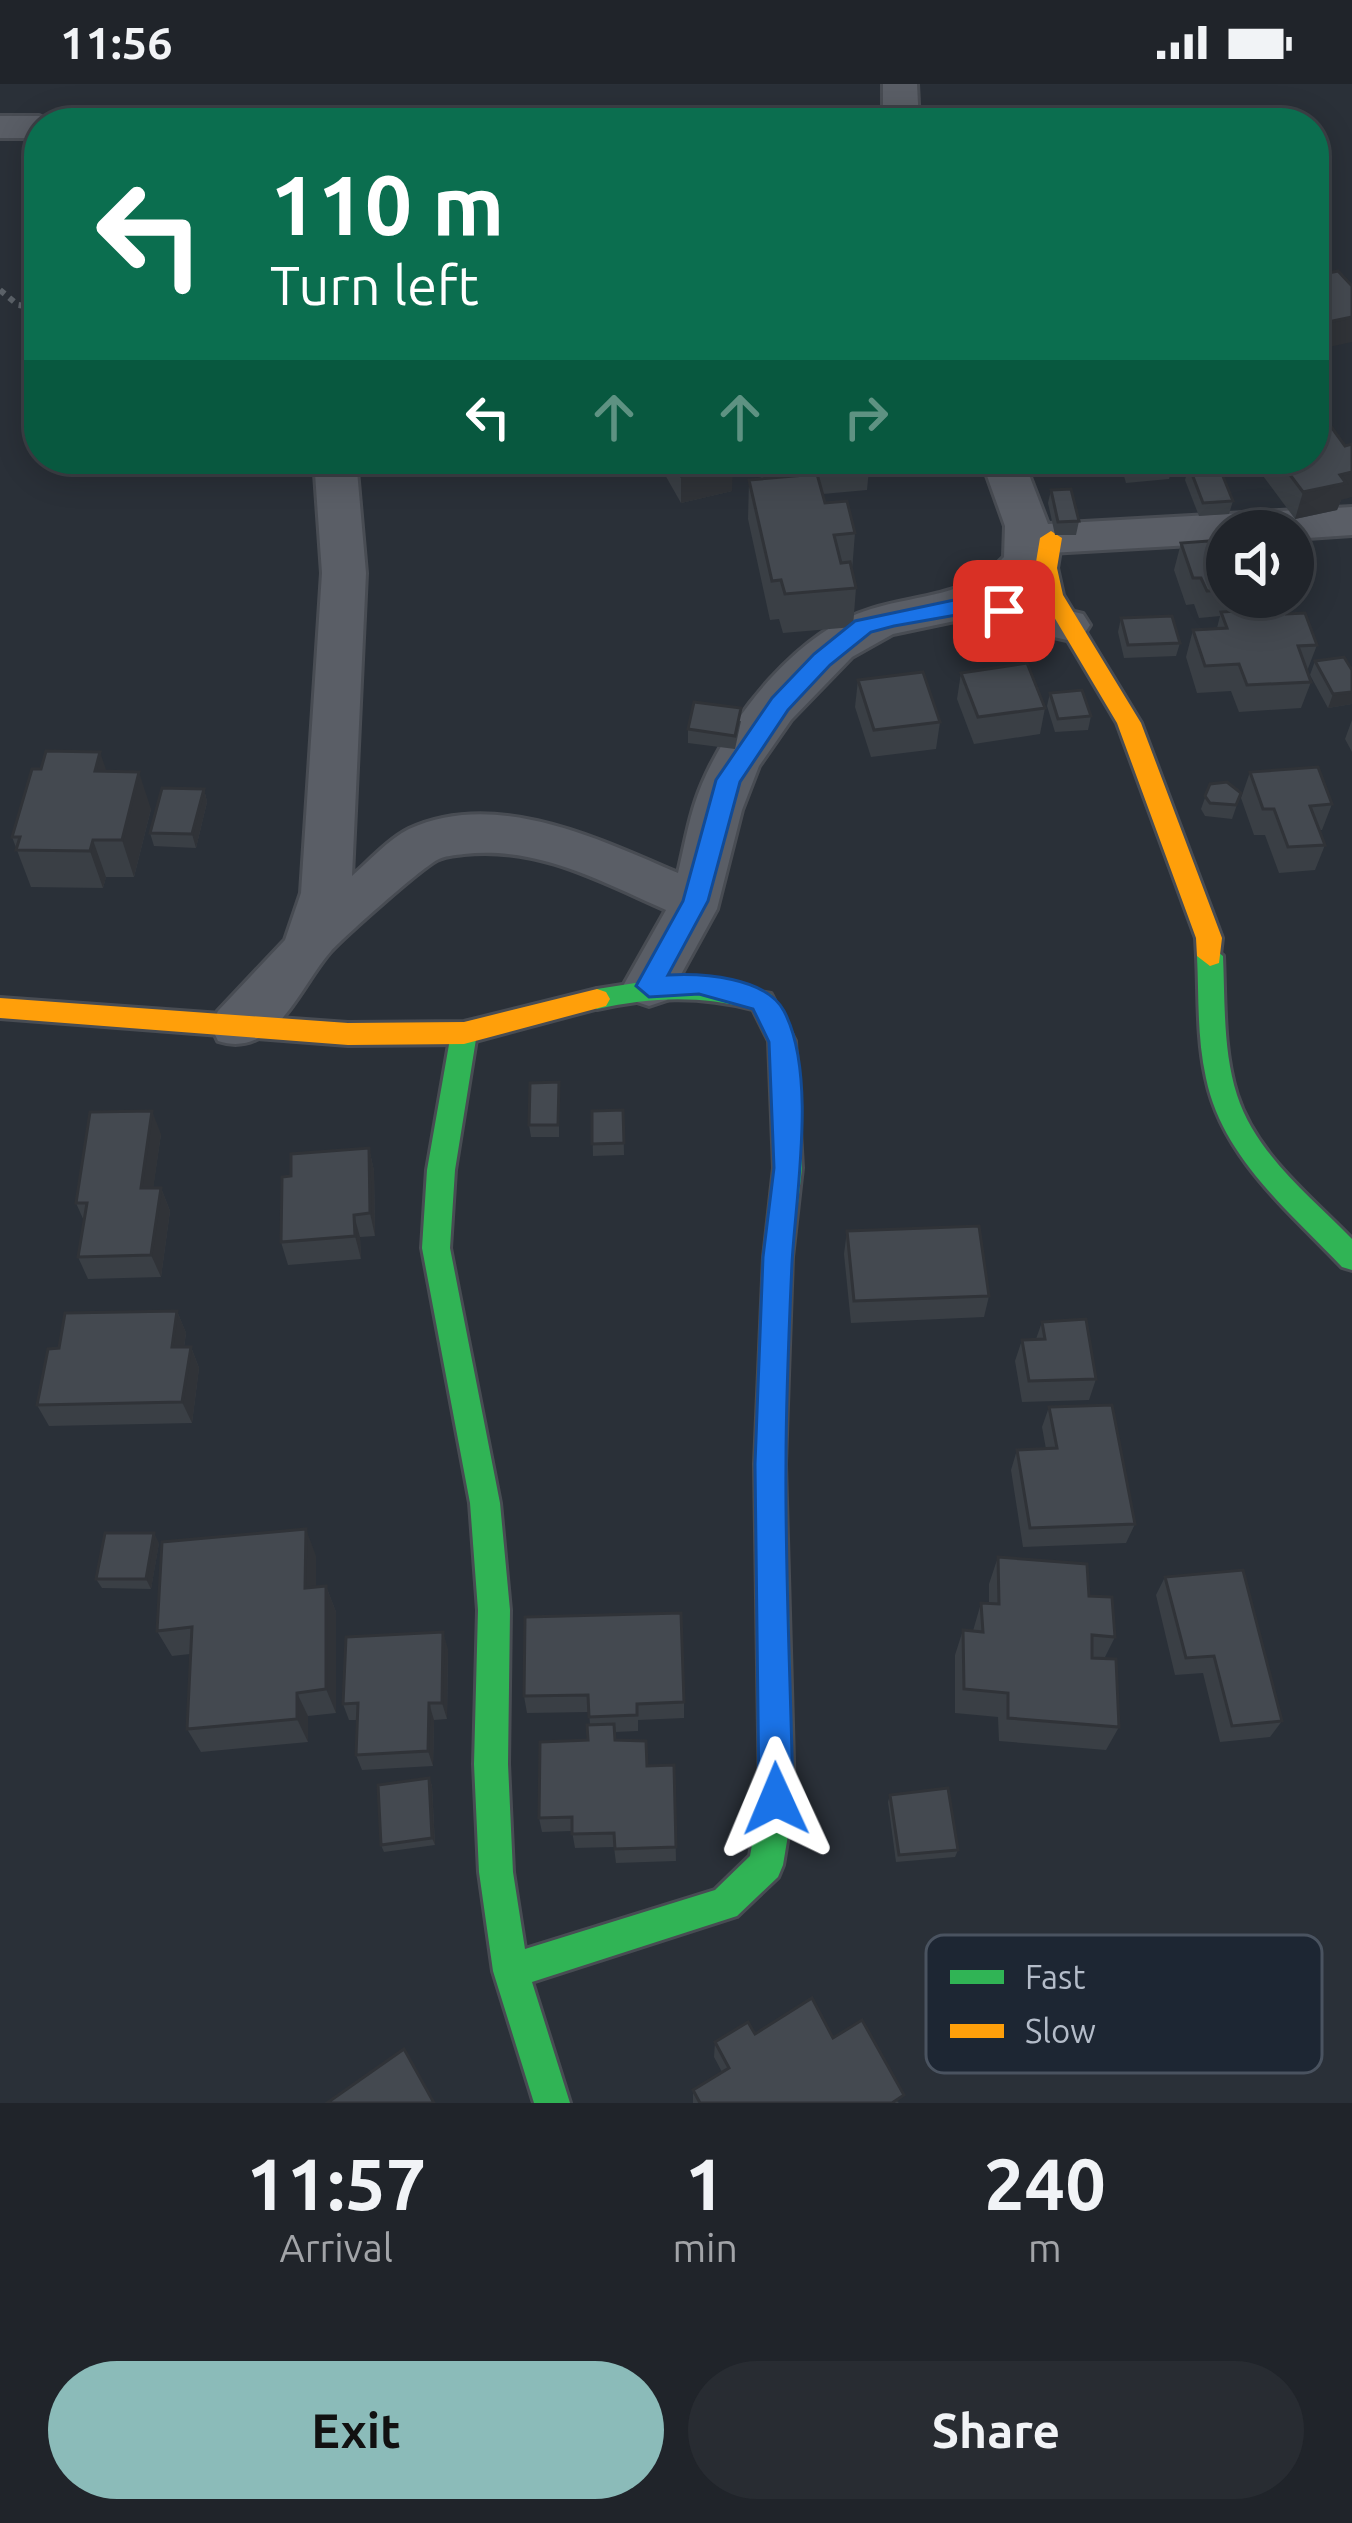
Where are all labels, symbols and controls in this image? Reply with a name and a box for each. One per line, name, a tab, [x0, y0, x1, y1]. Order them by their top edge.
text: 11:56	[60, 17, 173, 68]
icon: left	[72, 156, 228, 312]
text: 110 m	[270, 157, 504, 251]
text: Turn left	[270, 255, 479, 315]
icon: left	[455, 384, 521, 450]
icon: ahead	[581, 384, 647, 450]
icon: ahead	[707, 384, 773, 450]
icon: right	[833, 384, 899, 450]
map controls	[1206, 510, 1314, 618]
button: sound	[1206, 510, 1314, 618]
pin	[953, 560, 1055, 662]
icon: arrive	[971, 578, 1037, 644]
position arrow	[713, 1736, 839, 1862]
legend	[926, 1935, 1322, 2073]
text: Fast	[1025, 1958, 1085, 1995]
text: Slow	[1025, 2012, 1096, 2049]
text: 11:57	[246, 2143, 426, 2224]
text: 1	[685, 2143, 725, 2224]
text: 240	[984, 2143, 1106, 2224]
text: Arrival	[279, 2226, 393, 2269]
text: min	[672, 2226, 738, 2269]
text: m	[1028, 2226, 1062, 2269]
button: Exit	[48, 2361, 664, 2499]
button: Share	[688, 2361, 1304, 2499]

